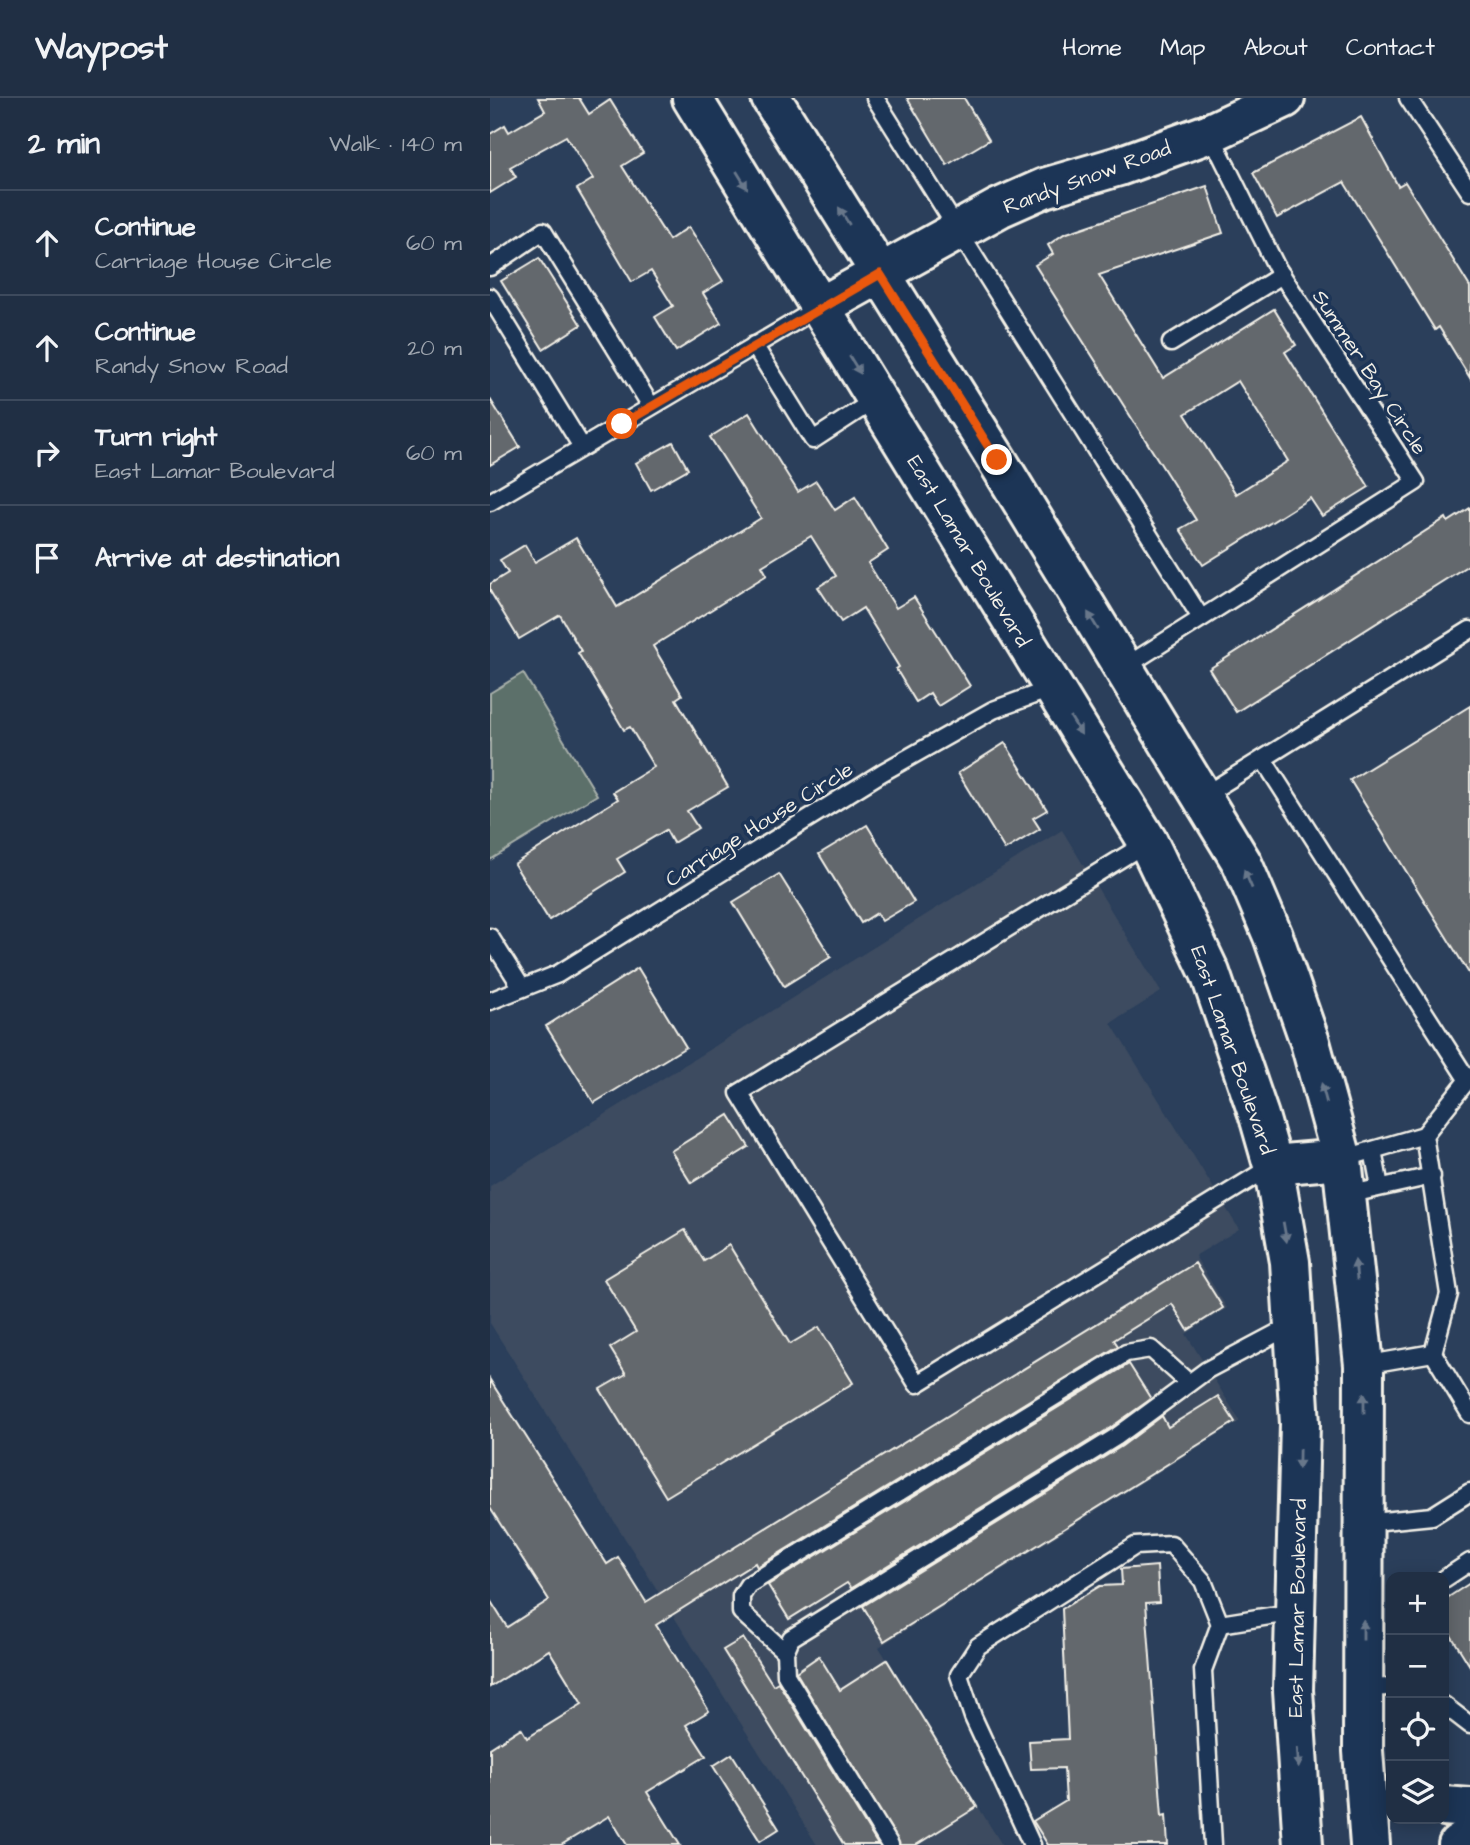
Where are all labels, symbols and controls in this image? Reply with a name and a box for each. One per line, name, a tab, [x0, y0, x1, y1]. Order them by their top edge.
text: Waypost	[35, 25, 168, 71]
text: Home	[1062, 31, 1122, 65]
text: Map	[1160, 31, 1205, 65]
text: About	[1243, 31, 1308, 65]
text: Contact	[1346, 31, 1435, 65]
text: 2 min	[28, 123, 100, 165]
text: Walk · 140 m	[329, 128, 462, 160]
street label: Randy Snow Road	[999, 134, 1176, 223]
one-way arrow	[736, 171, 748, 190]
one-way arrow	[837, 206, 850, 225]
text: Continue	[95, 209, 196, 245]
icon: ahead	[28, 224, 66, 262]
text: 60 m	[406, 227, 462, 259]
text: Carriage House Circle	[95, 245, 332, 277]
street label: Summer Bay Circle	[1304, 284, 1434, 461]
text: Continue	[95, 314, 196, 350]
icon: ahead	[28, 329, 66, 367]
text: 20 m	[407, 332, 462, 364]
text: Randy Snow Road	[95, 350, 288, 382]
one-way arrow	[849, 355, 862, 374]
route start	[606, 408, 637, 439]
text: Turn right	[95, 419, 217, 455]
icon: right	[28, 434, 66, 472]
text: 60 m	[406, 437, 462, 469]
route end	[981, 444, 1012, 475]
street label: East Lamar Boulevard	[900, 450, 1037, 653]
text: East Lamar Boulevard	[95, 455, 335, 487]
icon: arrive	[28, 539, 66, 577]
text: Arrive at destination	[95, 540, 340, 576]
one-way arrow	[1087, 611, 1100, 630]
one-way arrow	[1070, 716, 1083, 735]
street label: Carriage House Circle	[660, 755, 860, 896]
one-way arrow	[1242, 868, 1253, 889]
street label: East Lamar Boulevard	[1183, 942, 1282, 1159]
one-way arrow	[1318, 1082, 1329, 1104]
one-way arrow	[1280, 1222, 1291, 1244]
one-way arrow	[1350, 1258, 1361, 1280]
one-way arrow	[1358, 1391, 1370, 1413]
one-way arrow	[1293, 1448, 1304, 1470]
street label: East Lamar Boulevard	[1281, 1498, 1314, 1718]
map controls	[1386, 1572, 1449, 1824]
button: +	[1386, 1572, 1449, 1635]
one-way arrow	[1357, 1619, 1369, 1641]
button: −	[1386, 1635, 1449, 1698]
button: locate	[1386, 1698, 1449, 1761]
one-way arrow	[1292, 1747, 1303, 1769]
button: layers	[1386, 1761, 1449, 1824]

